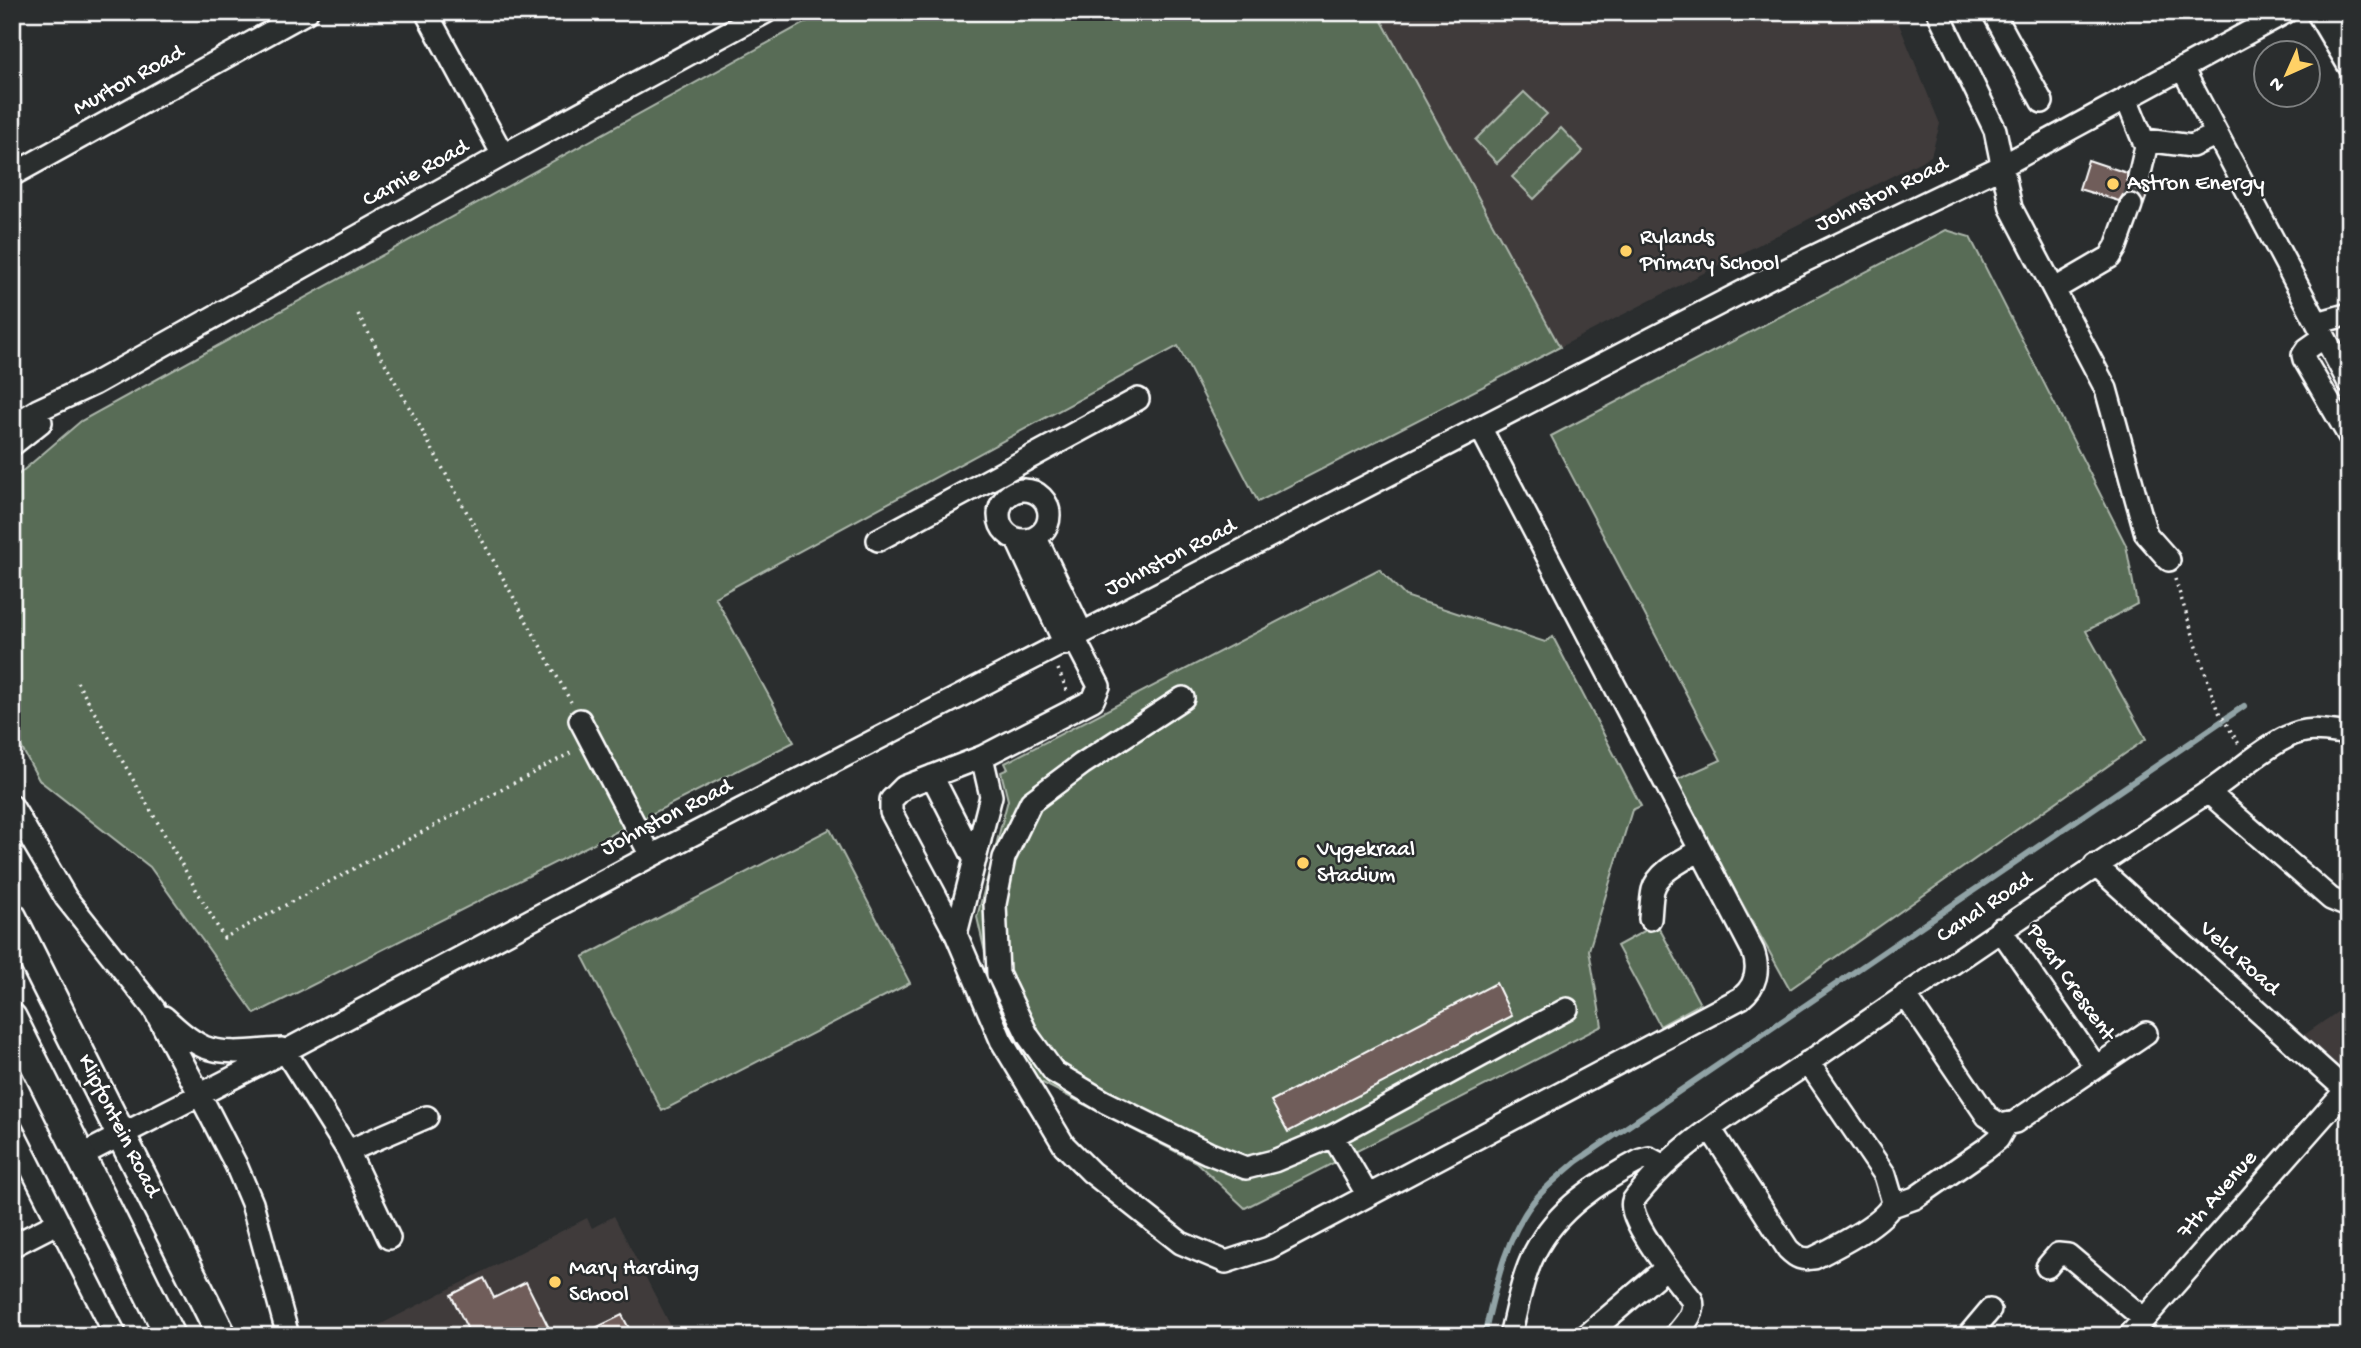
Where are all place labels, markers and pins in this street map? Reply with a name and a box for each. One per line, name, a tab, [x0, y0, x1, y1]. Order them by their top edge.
place label: Astron Energy	[2127, 171, 2265, 198]
marker: Astron Energy	[2105, 176, 2121, 192]
place label: Rylands Primary School	[1639, 225, 1780, 278]
marker: Rylands Primary School	[1618, 243, 1634, 259]
place label: Vygekraal Stadium	[1316, 837, 1415, 890]
marker: Vygekraal Stadium	[1295, 855, 1311, 871]
place label: Mary Harding School	[569, 1256, 699, 1309]
marker: Mary Harding School	[547, 1274, 563, 1290]

